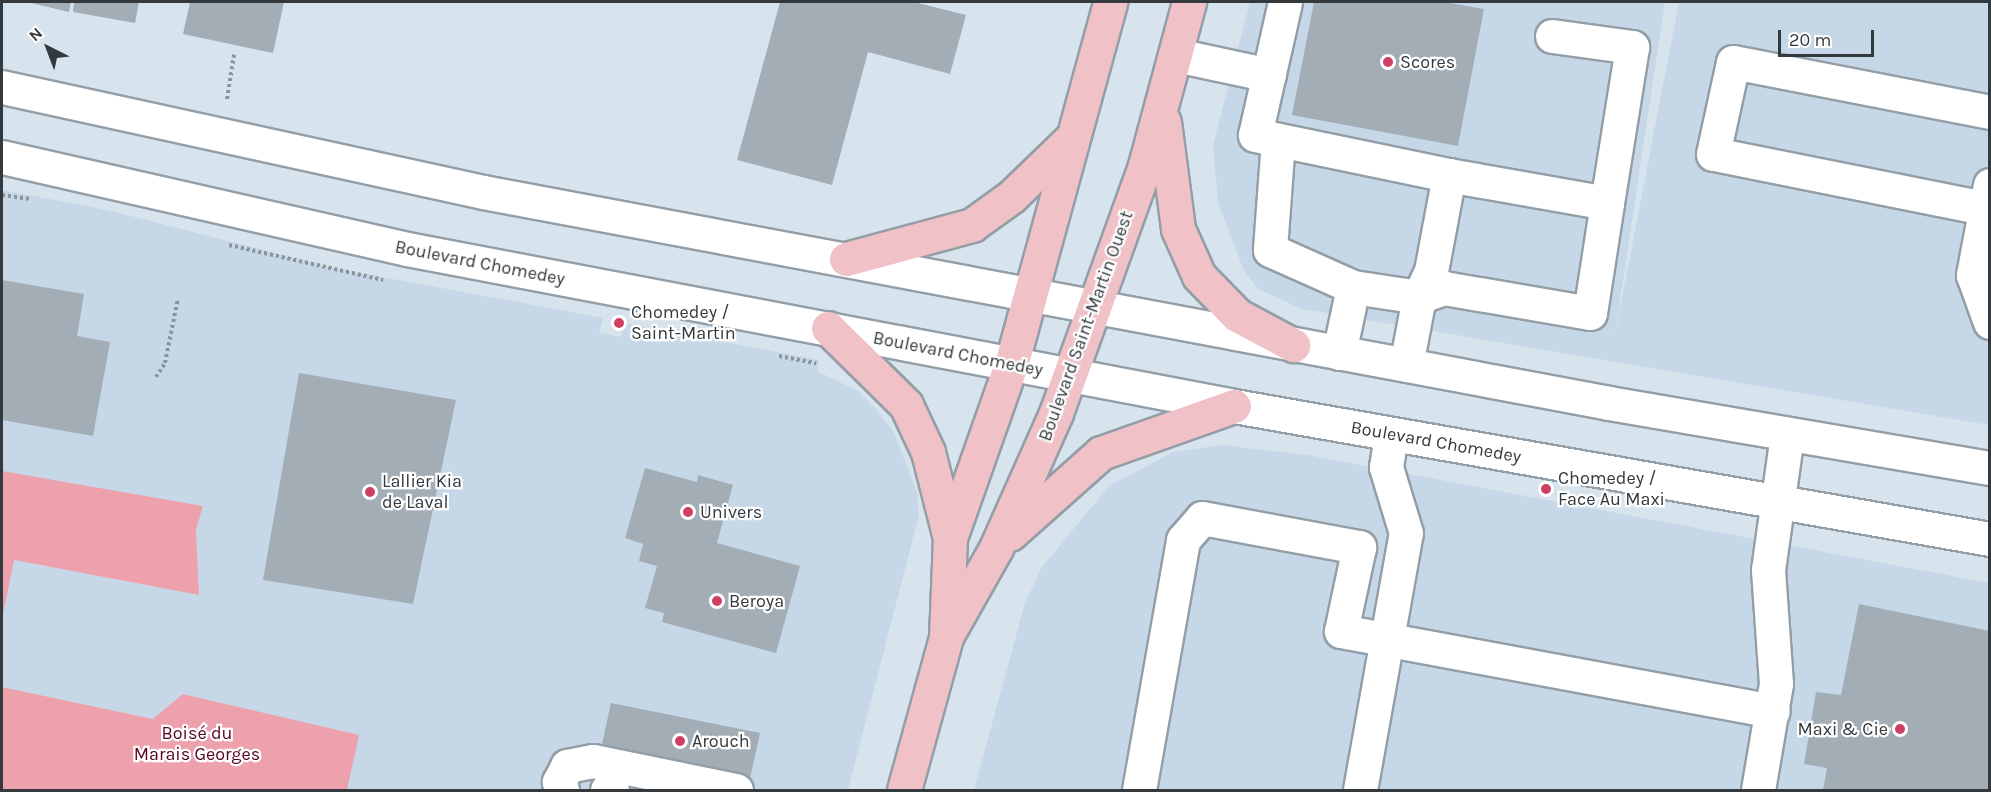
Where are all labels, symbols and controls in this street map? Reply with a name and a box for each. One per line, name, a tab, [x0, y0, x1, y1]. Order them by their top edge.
north arrow	[18, 18, 78, 78]
scale bar	[1781, 18, 1877, 56]
text: N	[25, 23, 46, 45]
text: 20 m	[1789, 29, 1831, 51]
place label: Scores	[1400, 51, 1455, 73]
marker: Scores	[1381, 55, 1395, 69]
street label: Boulevard Saint-Martin Ouest	[1034, 208, 1138, 444]
street label: Boulevard Chomedey	[393, 236, 567, 290]
place label: Chomedey / Saint-Martin	[631, 302, 736, 344]
marker: Chomedey / Saint-Martin	[612, 316, 626, 330]
street label: Boulevard Chomedey	[871, 327, 1045, 381]
street label: Boulevard Chomedey	[1349, 416, 1523, 468]
place label: Chomedey / Face Au Maxi	[1558, 468, 1665, 510]
place label: Lallier Kia de Laval	[382, 471, 462, 514]
marker: Chomedey / Face Au Maxi	[1539, 482, 1553, 496]
marker: Lallier Kia de Laval	[363, 485, 377, 499]
place label: Univers	[700, 501, 762, 523]
marker: Univers	[681, 505, 695, 519]
place label: Beroya	[729, 590, 784, 612]
marker: Beroya	[710, 594, 724, 608]
place label: Maxi & Cie	[1798, 718, 1888, 740]
marker: Maxi & Cie	[1893, 722, 1907, 736]
park label: Boisé du Marais Georges	[134, 723, 260, 766]
place label: Arouch	[692, 730, 750, 752]
marker: Arouch	[673, 734, 687, 748]

